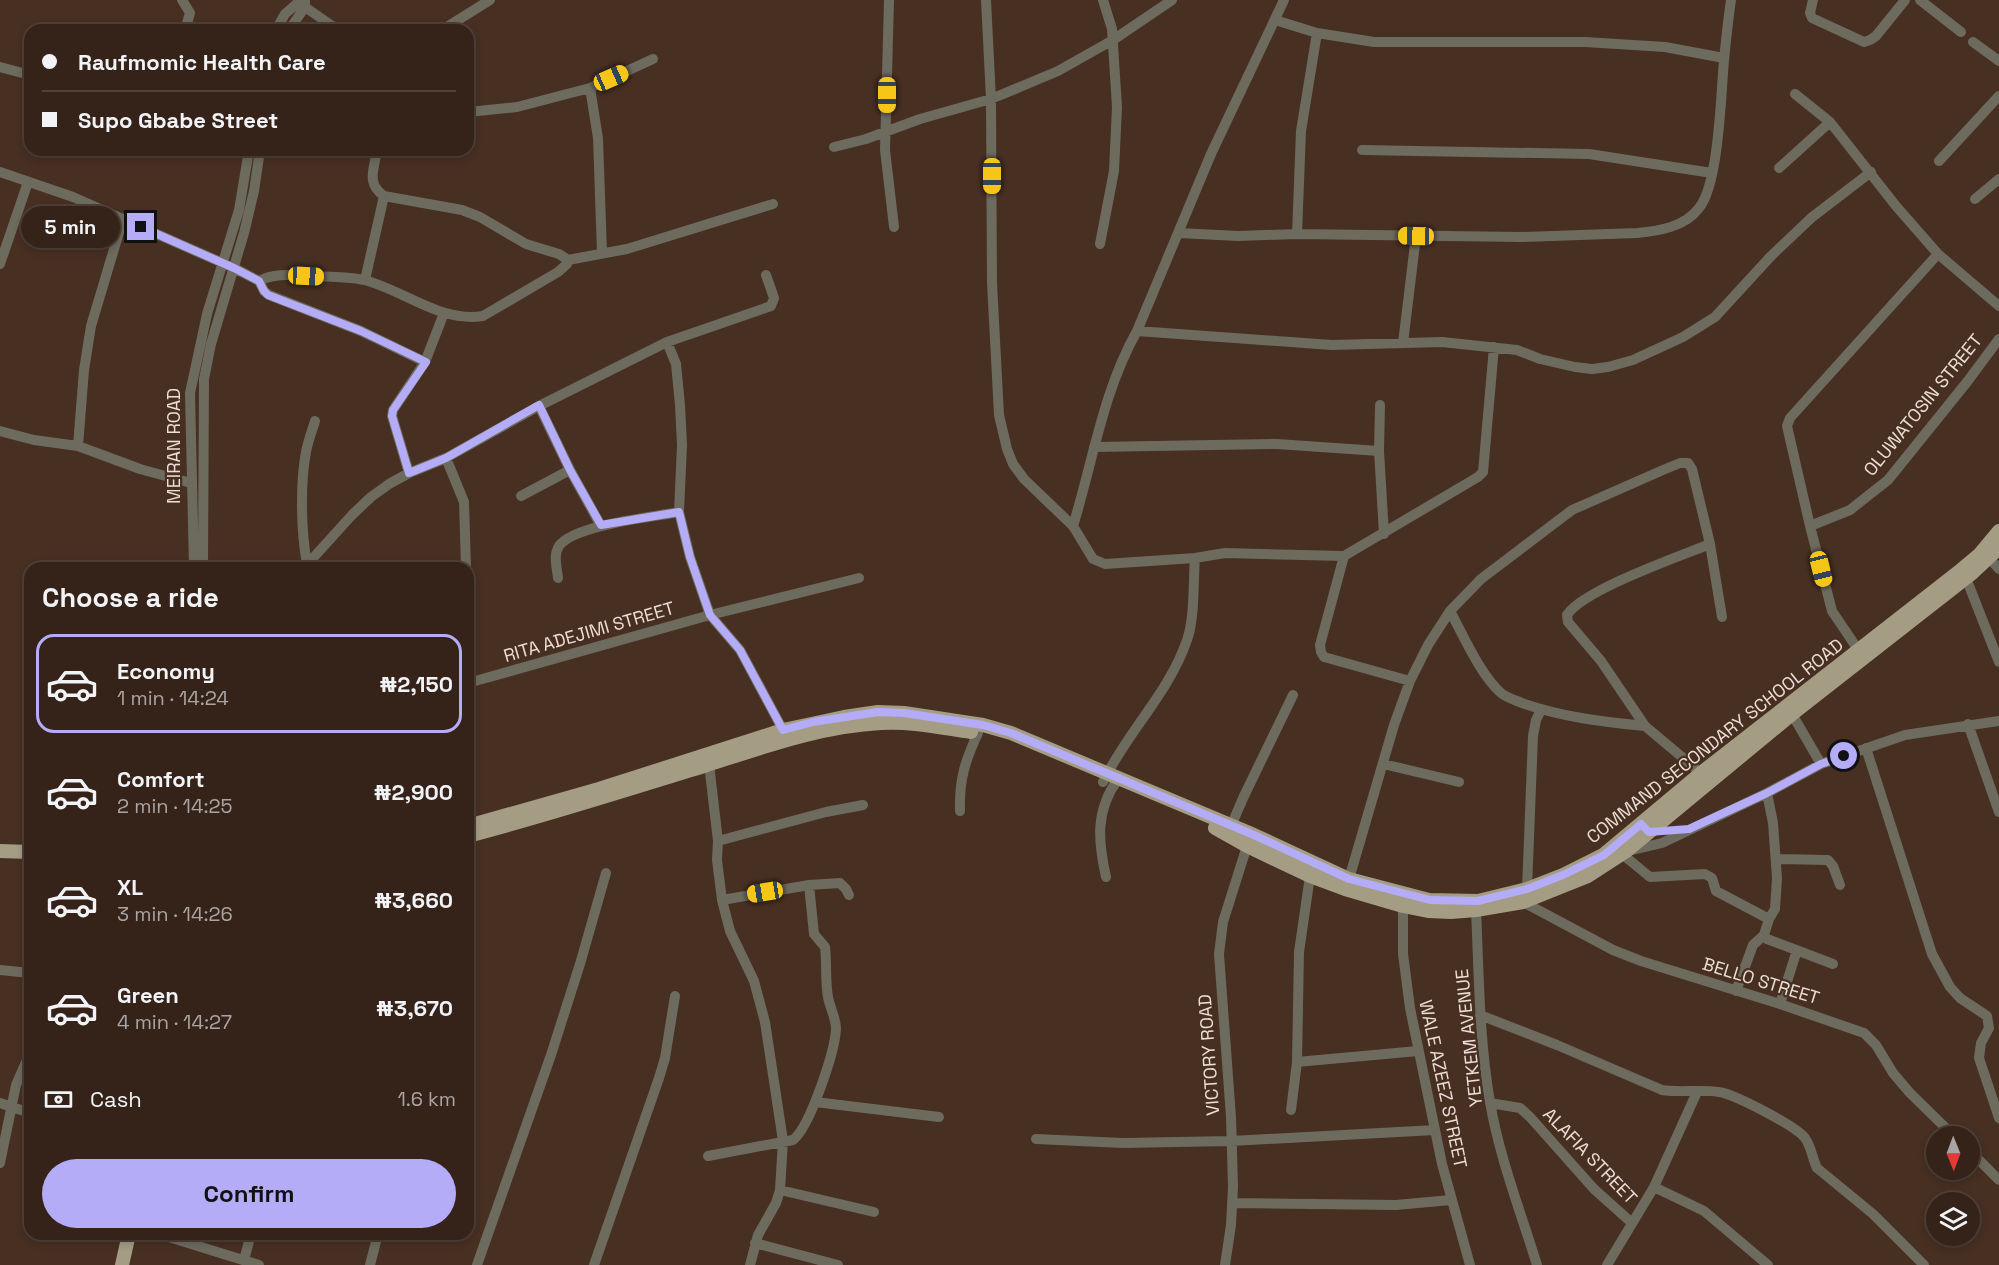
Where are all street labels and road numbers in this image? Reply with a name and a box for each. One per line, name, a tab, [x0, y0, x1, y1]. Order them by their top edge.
street label: OLUWATOSIN STREET	[1858, 329, 1987, 480]
street label: MEIRAN ROAD	[162, 388, 185, 504]
street label: RITA ADEJIMI STREET	[501, 596, 677, 667]
street label: COMMAND SECONDARY SCHOOL ROAD	[1582, 633, 1848, 848]
street label: BELLO STREET	[1700, 952, 1823, 1009]
street label: YETKEM AVENUE	[1450, 968, 1487, 1108]
street label: VICTORY ROAD	[1193, 993, 1224, 1117]
street label: WALE AZEEZ STREET	[1414, 998, 1473, 1170]
street label: ALAFIA STREET	[1538, 1102, 1643, 1209]

